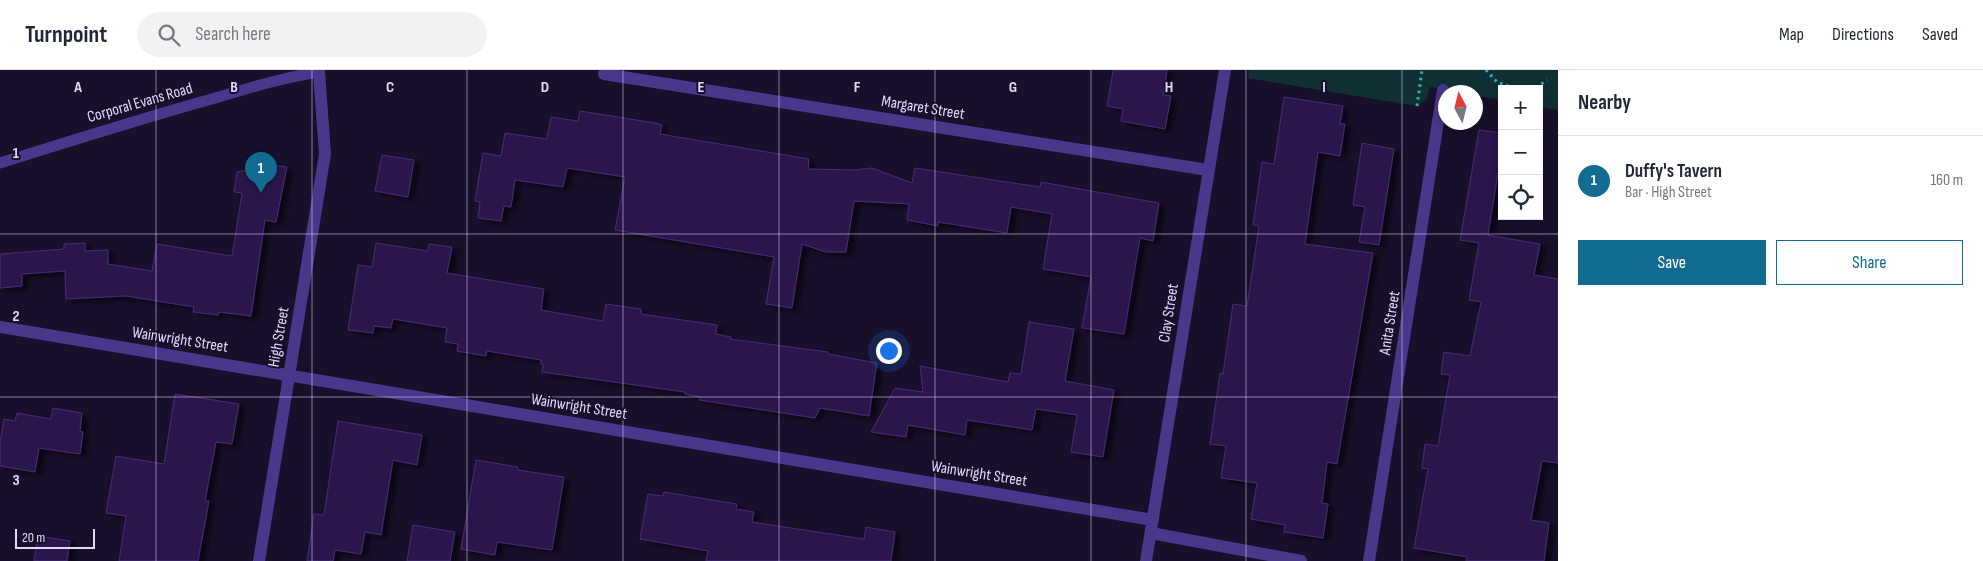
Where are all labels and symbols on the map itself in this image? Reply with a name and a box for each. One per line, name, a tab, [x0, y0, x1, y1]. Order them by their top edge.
text: A	[73, 78, 82, 97]
text: B	[230, 78, 238, 97]
text: C	[386, 78, 394, 97]
text: D	[541, 78, 549, 97]
text: E	[698, 78, 705, 97]
text: F	[854, 78, 861, 97]
text: G	[1009, 78, 1017, 97]
text: H	[1165, 78, 1173, 97]
text: I	[1322, 78, 1326, 97]
street label: Corporal Evans Road	[85, 79, 195, 127]
north arrow	[1438, 85, 1483, 130]
street label: Margaret Street	[880, 92, 966, 124]
text: 1	[13, 144, 20, 163]
pin: 1	[245, 152, 277, 193]
street label: Clay Street	[1155, 282, 1183, 344]
street label: Anita Street	[1375, 290, 1404, 357]
street label: High Street	[264, 305, 294, 369]
text: 2	[12, 307, 20, 326]
street label: Wainwright Street	[131, 323, 230, 357]
your location	[876, 338, 902, 364]
street label: Wainwright Street	[530, 390, 629, 424]
street label: Wainwright Street	[930, 457, 1029, 491]
text: 3	[12, 471, 20, 490]
scale bar	[15, 526, 95, 549]

